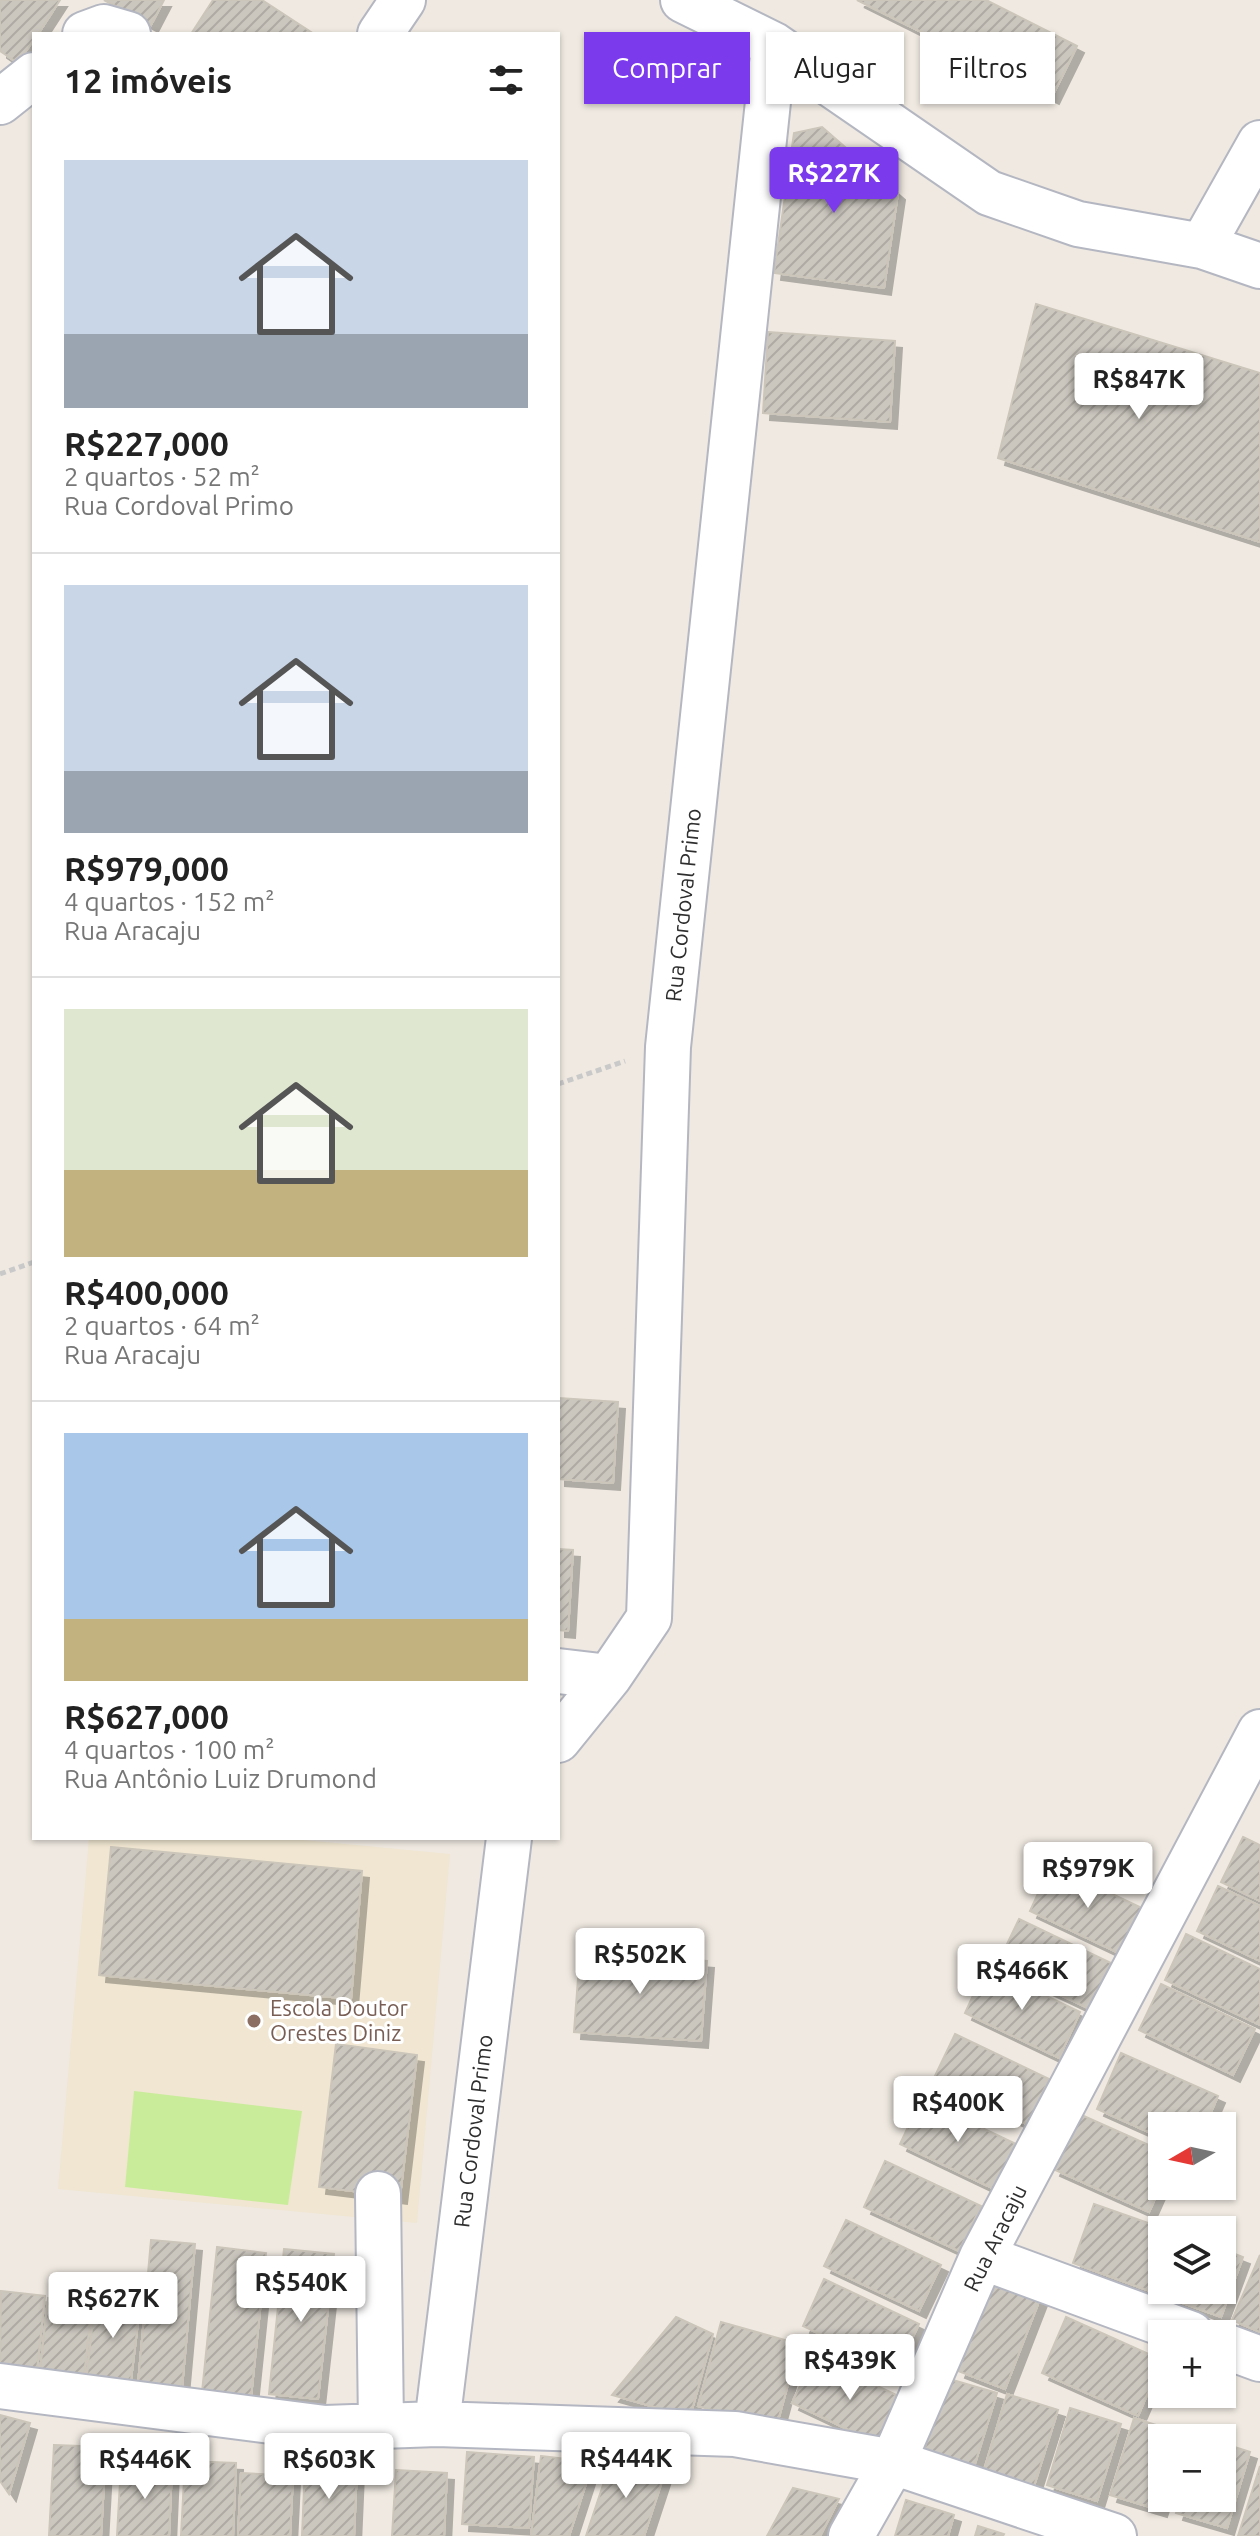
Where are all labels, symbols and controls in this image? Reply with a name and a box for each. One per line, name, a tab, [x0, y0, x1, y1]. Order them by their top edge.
chip: Comprar	[584, 32, 750, 104]
chip: Alugar	[766, 32, 904, 104]
chip: Filtros	[920, 32, 1055, 104]
icon: filters	[484, 58, 528, 102]
text: 12 imóveis	[64, 61, 232, 99]
pin: R$227K	[769, 147, 899, 215]
text: R$227K	[787, 158, 881, 187]
icon: home	[224, 212, 368, 356]
pin: R$847K	[1074, 353, 1204, 421]
text: R$847K	[1092, 364, 1186, 393]
text: R$227,000	[64, 424, 229, 462]
text: 2 quartos · 52 m²	[64, 462, 260, 491]
text: Rua Cordoval Primo	[64, 491, 294, 520]
icon: home	[224, 637, 368, 781]
street label: Rua Cordoval Primo	[660, 807, 705, 1003]
text: R$979,000	[64, 849, 229, 887]
text: 4 quartos · 152 m²	[64, 887, 275, 916]
text: Rua Aracaju	[64, 916, 201, 945]
icon: home	[224, 1061, 368, 1205]
text: R$400,000	[64, 1273, 229, 1311]
text: 2 quartos · 64 m²	[64, 1311, 260, 1340]
text: Rua Aracaju	[64, 1340, 201, 1369]
icon: home	[224, 1485, 368, 1629]
text: R$627,000	[64, 1697, 229, 1735]
text: 4 quartos · 100 m²	[64, 1735, 275, 1764]
text: Rua Antônio Luiz Drumond	[64, 1764, 377, 1793]
pin: R$979K	[1023, 1842, 1153, 1910]
text: R$979K	[1041, 1853, 1135, 1882]
pin: R$502K	[575, 1928, 705, 1996]
text: R$502K	[593, 1939, 687, 1968]
pin: R$466K	[957, 1944, 1087, 2012]
text: R$466K	[975, 1955, 1069, 1984]
place label: Escola Doutor Orestes Diniz	[270, 1995, 409, 2045]
marker: Escola Doutor Orestes Diniz	[245, 2012, 263, 2030]
street label: Rua Cordoval Primo	[448, 2033, 497, 2229]
pin: R$400K	[893, 2076, 1023, 2144]
text: R$400K	[911, 2087, 1005, 2116]
north arrow	[1148, 2112, 1236, 2200]
map controls	[1148, 2112, 1236, 2512]
street label: Rua Aracaju	[958, 2180, 1031, 2295]
button: layers	[1148, 2216, 1236, 2304]
pin: R$540K	[236, 2256, 366, 2324]
text: R$540K	[254, 2267, 348, 2296]
pin: R$627K	[48, 2272, 178, 2340]
text: R$627K	[66, 2283, 160, 2312]
button: +	[1148, 2320, 1236, 2408]
pin: R$439K	[785, 2334, 915, 2402]
text: R$439K	[803, 2345, 897, 2374]
button: −	[1148, 2424, 1236, 2512]
pin: R$444K	[561, 2432, 691, 2500]
pin: R$446K	[80, 2433, 210, 2501]
pin: R$603K	[264, 2433, 394, 2501]
text: R$444K	[579, 2443, 673, 2472]
text: R$446K	[98, 2444, 192, 2473]
text: R$603K	[282, 2444, 376, 2473]

